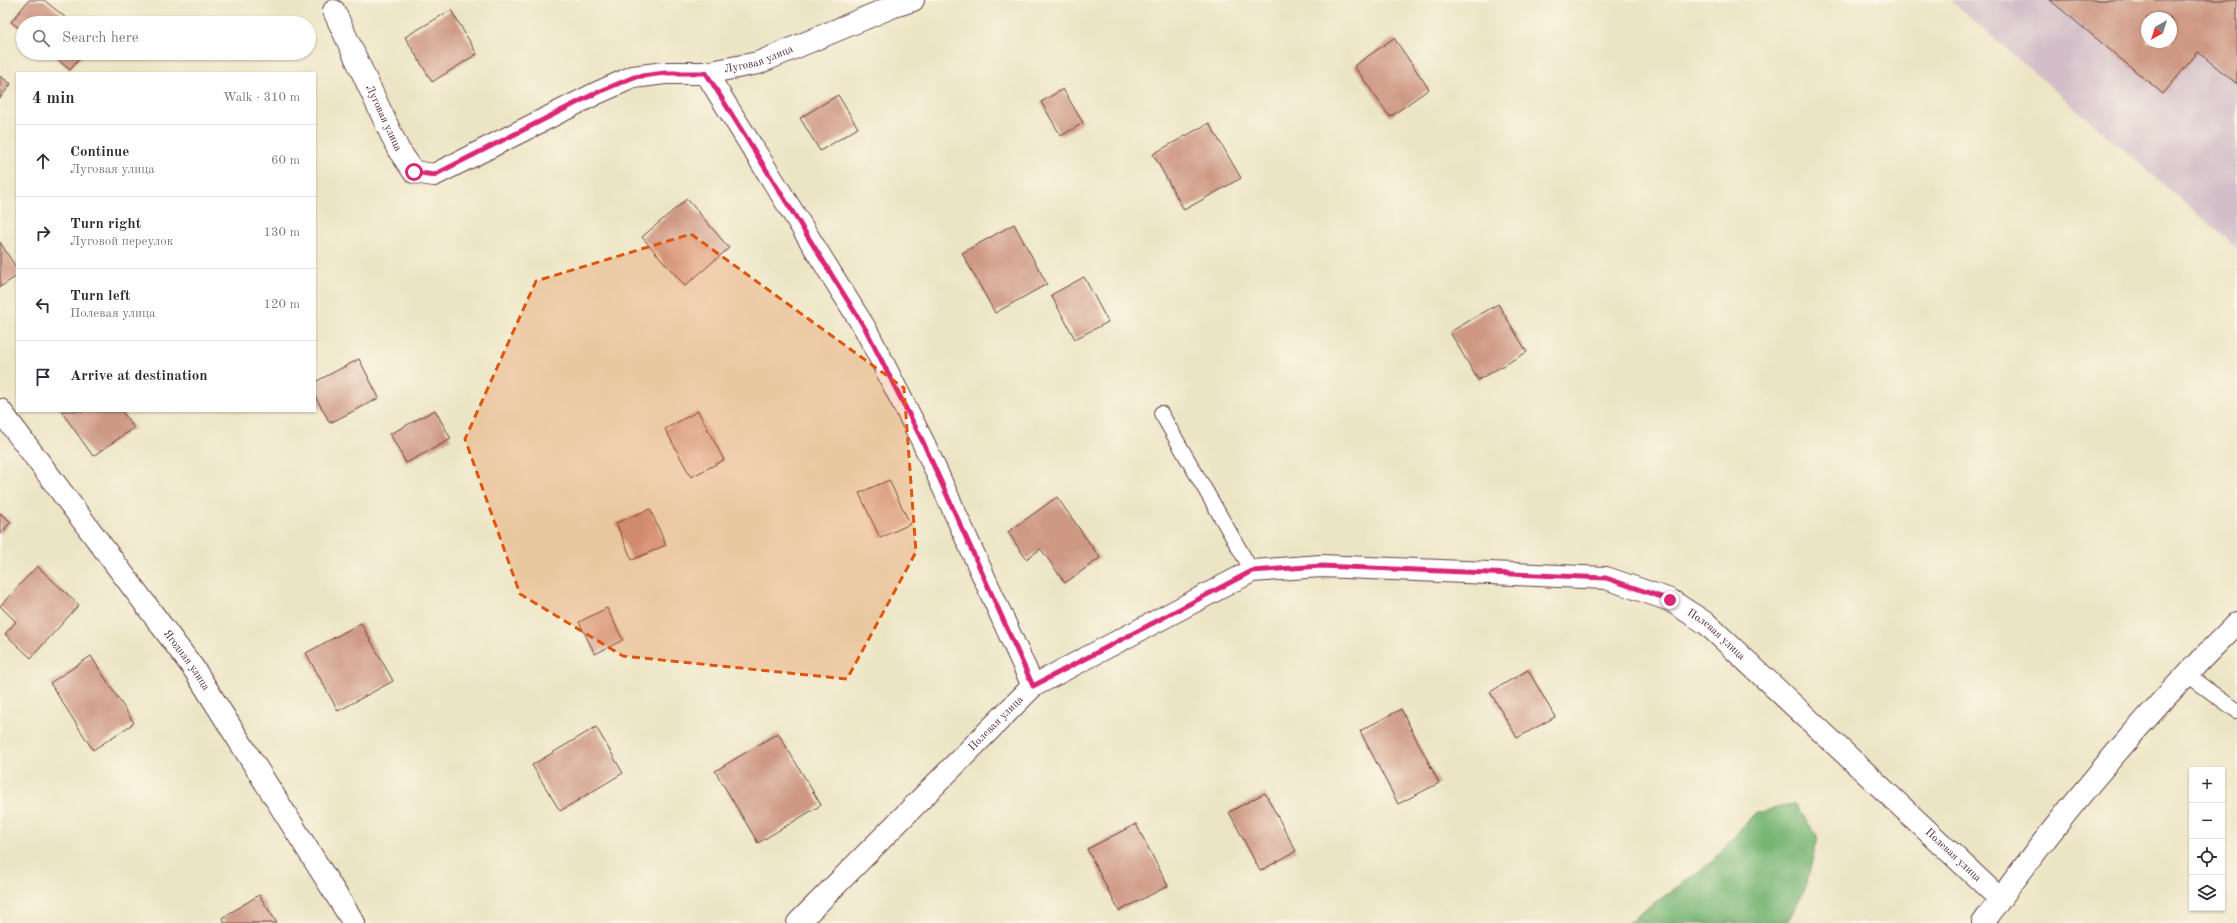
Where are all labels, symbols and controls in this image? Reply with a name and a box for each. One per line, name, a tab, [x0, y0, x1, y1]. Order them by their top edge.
north arrow	[2141, 12, 2177, 48]
search box	[16, 16, 316, 60]
icon: search	[30, 27, 52, 49]
text: Search here	[62, 31, 139, 46]
street label: Луговая улица	[723, 43, 795, 75]
street label: Луговая улица	[364, 83, 404, 153]
text: 4 min	[32, 90, 75, 107]
text: Walk · 310 m	[223, 91, 300, 104]
text: Continue	[70, 145, 129, 160]
icon: ahead	[32, 150, 54, 172]
text: 60 m	[271, 154, 300, 167]
text: Луговая улица	[70, 163, 155, 176]
route start	[405, 163, 423, 181]
text: Turn right	[70, 217, 141, 232]
icon: right	[32, 222, 54, 244]
text: 130 m	[263, 226, 300, 239]
text: Луговой переулок	[70, 235, 173, 248]
text: Turn left	[70, 289, 130, 304]
icon: left	[32, 294, 54, 316]
text: 120 m	[263, 298, 300, 311]
text: Полевая улица	[70, 307, 156, 320]
icon: arrive	[32, 366, 54, 388]
text: Arrive at destination	[70, 369, 208, 384]
route end	[1661, 591, 1679, 609]
street label: Полевая улица	[1685, 607, 1748, 663]
street label: Ягодная улица	[161, 628, 212, 693]
street label: Полевая улица	[966, 693, 1026, 753]
map controls	[2189, 767, 2225, 911]
button: +	[2189, 767, 2225, 803]
button: −	[2189, 803, 2225, 839]
street label: Полевая улица	[1923, 826, 1984, 884]
button: locate	[2189, 839, 2225, 875]
button: layers	[2189, 875, 2225, 911]

